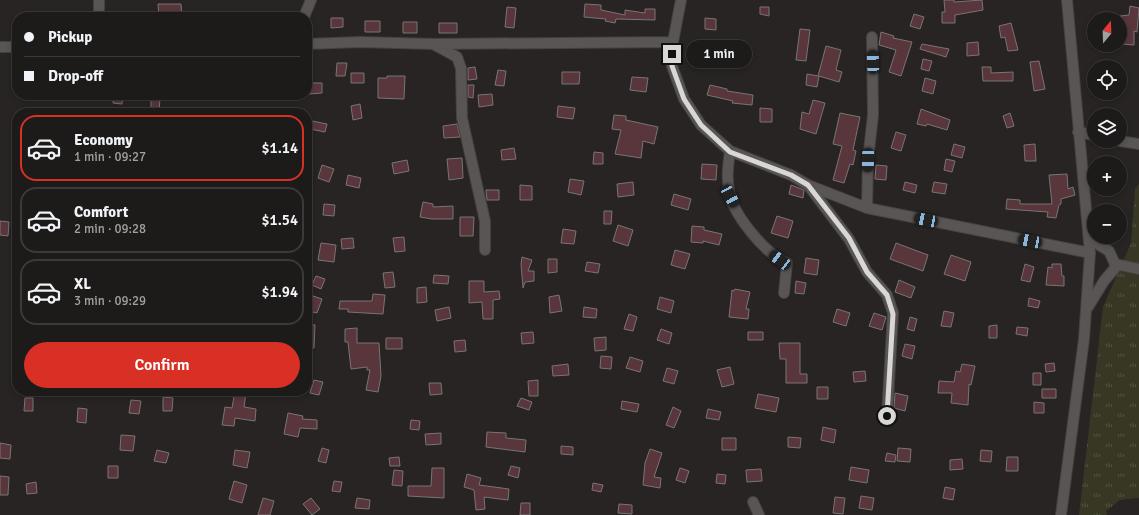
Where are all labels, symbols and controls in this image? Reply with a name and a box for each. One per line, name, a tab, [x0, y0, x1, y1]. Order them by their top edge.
north arrow	[1087, 12, 1127, 52]
map controls	[1087, 12, 1127, 244]
text: Pickup	[48, 28, 92, 46]
callout: 1 min	[686, 40, 752, 68]
route end	[663, 45, 681, 63]
text: 1 min	[703, 46, 735, 62]
car	[867, 50, 879, 74]
button: locate	[1087, 60, 1127, 100]
text: Drop-off	[48, 67, 103, 85]
button: layers	[1087, 108, 1127, 148]
icon: car	[26, 130, 62, 166]
text: Economy	[74, 131, 133, 149]
text: $1.14	[261, 139, 298, 157]
car	[862, 148, 874, 172]
text: 1 min · 09:27	[74, 149, 146, 165]
button: +	[1087, 156, 1127, 196]
car	[719, 183, 741, 209]
icon: car	[26, 202, 62, 238]
text: Comfort	[74, 203, 128, 221]
button: −	[1087, 204, 1127, 244]
text: $1.54	[261, 211, 298, 229]
car	[913, 212, 939, 228]
text: 2 min · 09:28	[74, 221, 146, 237]
car	[1017, 233, 1043, 249]
car	[767, 248, 793, 272]
icon: car	[26, 274, 62, 310]
text: XL	[74, 275, 91, 293]
text: $1.94	[261, 283, 298, 301]
text: 3 min · 09:29	[74, 293, 146, 309]
button: Confirm	[24, 342, 300, 388]
route start	[878, 407, 896, 425]

